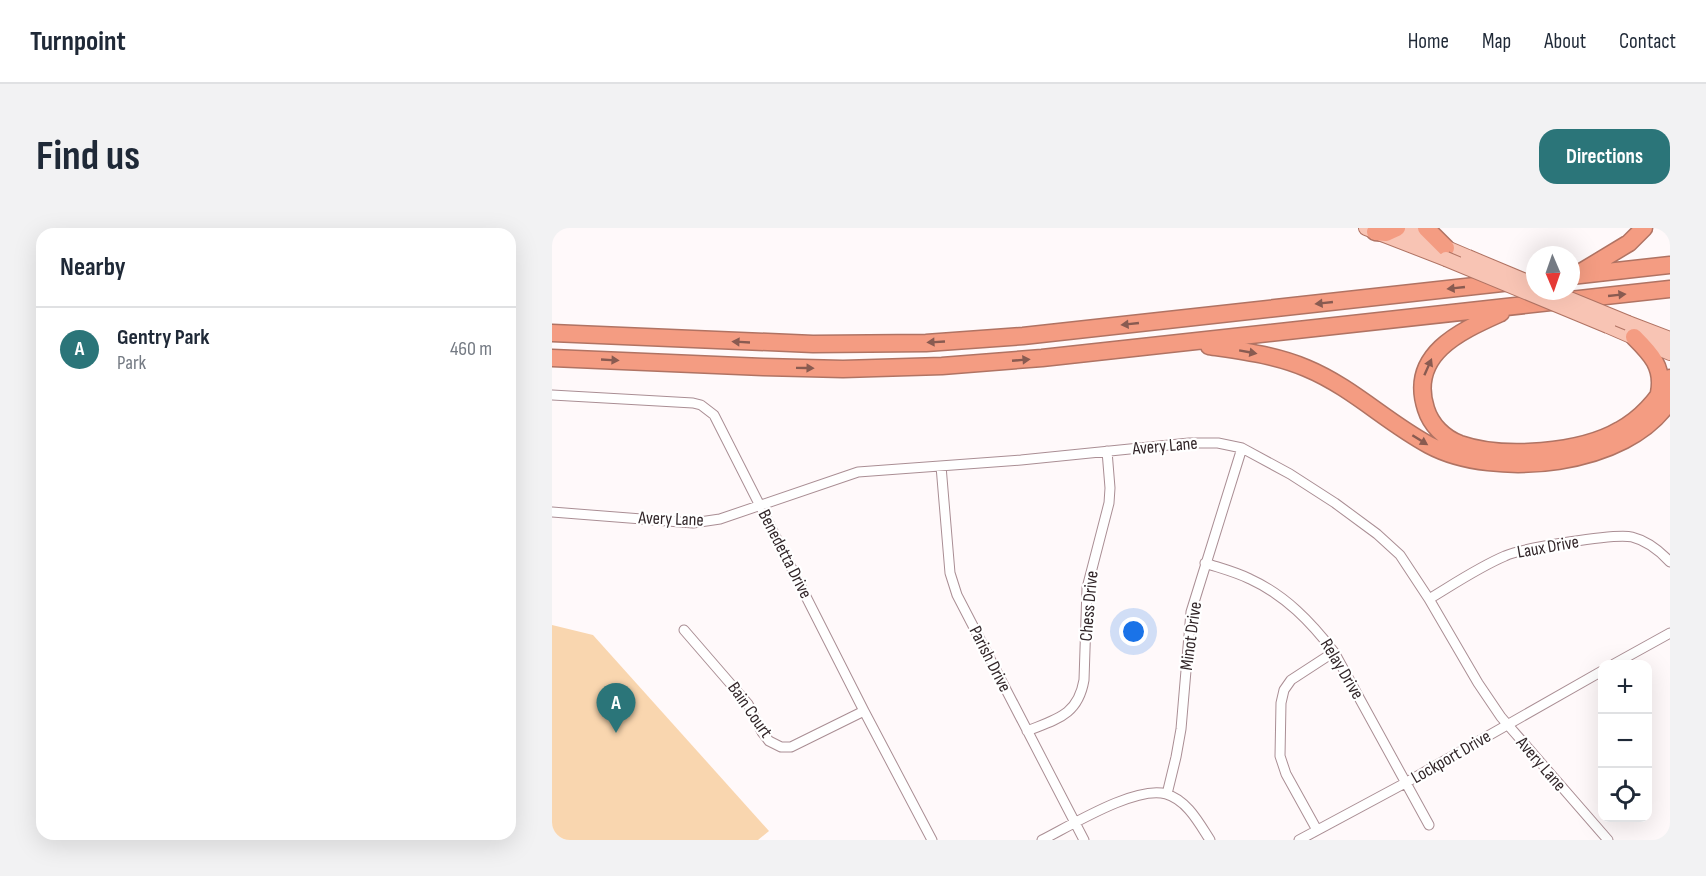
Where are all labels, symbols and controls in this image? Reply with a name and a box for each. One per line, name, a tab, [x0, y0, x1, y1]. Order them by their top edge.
text: Turnpoint	[30, 25, 126, 58]
text: Home	[1408, 29, 1449, 54]
text: Map	[1482, 29, 1511, 54]
text: About	[1544, 29, 1586, 54]
text: Contact	[1619, 29, 1676, 54]
button: Directions	[1539, 129, 1670, 184]
text: Find us	[36, 131, 140, 182]
north arrow	[1526, 246, 1580, 300]
text: Nearby	[60, 252, 126, 283]
one-way arrow	[1446, 283, 1465, 293]
one-way arrow	[1608, 290, 1627, 300]
one-way arrow	[1315, 298, 1334, 308]
one-way arrow	[1121, 319, 1140, 329]
text: Gentry Park	[117, 324, 210, 351]
text: A	[75, 337, 84, 361]
text: 460 m	[450, 337, 492, 361]
one-way arrow	[732, 337, 751, 346]
one-way arrow	[927, 337, 946, 347]
one-way arrow	[1239, 348, 1258, 357]
text: Park	[117, 351, 146, 375]
one-way arrow	[1012, 355, 1031, 365]
one-way arrow	[601, 356, 620, 365]
one-way arrow	[1424, 358, 1433, 375]
one-way arrow	[796, 363, 815, 373]
street label: Avery Lane	[1131, 433, 1198, 459]
one-way arrow	[1412, 434, 1428, 445]
street label: Benedetta Drive	[754, 506, 816, 602]
street label: Avery Lane	[637, 507, 704, 531]
street label: Laux Drive	[1516, 531, 1580, 563]
street label: Chess Drive	[1075, 570, 1103, 642]
street label: Minot Drive	[1176, 600, 1206, 672]
your location	[1119, 617, 1148, 646]
street label: Parish Drive	[964, 622, 1016, 696]
street label: Relay Drive	[1316, 635, 1368, 703]
map controls	[1598, 660, 1652, 822]
button: +	[1598, 660, 1652, 714]
street label: Bain Court	[723, 678, 777, 742]
pin: A	[596, 684, 636, 733]
button: −	[1598, 714, 1652, 768]
street label: Lockport Drive	[1408, 726, 1494, 788]
street label: Avery Lane	[1511, 732, 1570, 795]
button: locate	[1598, 768, 1652, 822]

